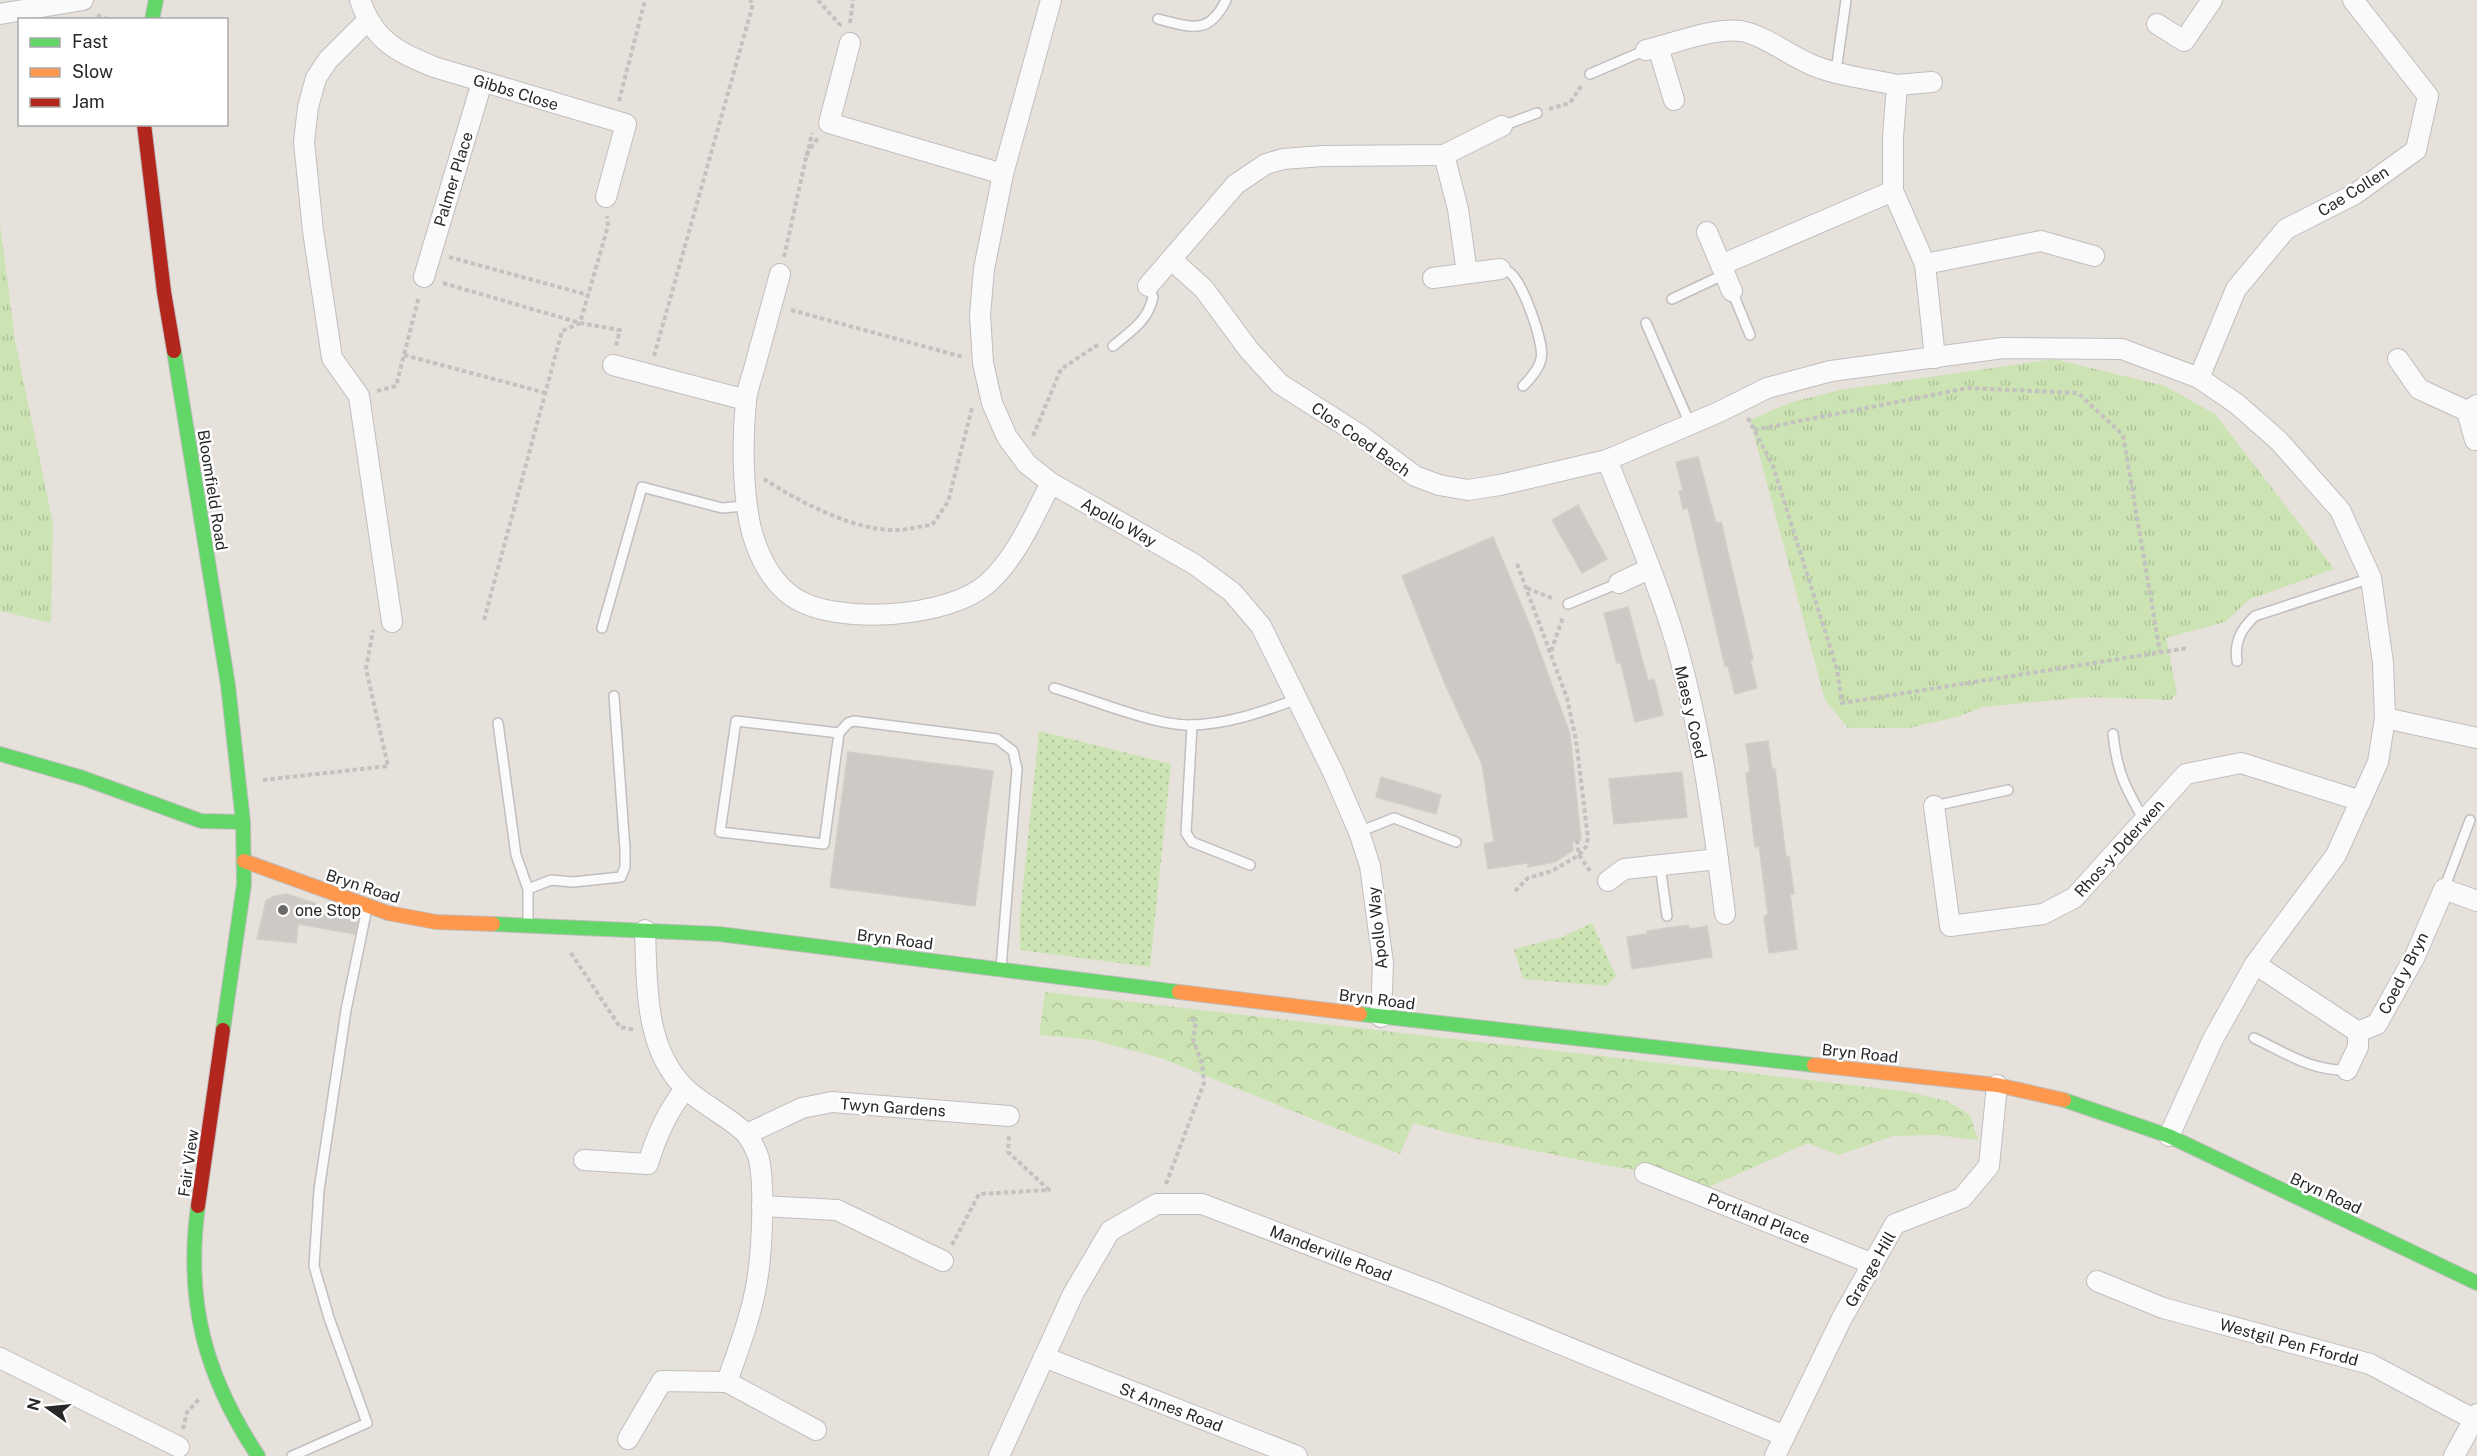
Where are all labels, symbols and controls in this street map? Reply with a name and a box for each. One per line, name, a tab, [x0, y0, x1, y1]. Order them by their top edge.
legend	[18, 18, 228, 126]
text: Fast	[72, 31, 108, 52]
text: Slow	[72, 61, 113, 82]
street label: Gibbs Close	[471, 70, 561, 114]
text: Jam	[72, 91, 105, 112]
street label: Palmer Place	[430, 129, 477, 229]
street label: Cae Collen	[2314, 162, 2392, 221]
street label: Clos Coed Bach	[1308, 398, 1414, 481]
street label: Bloomfield Road	[194, 428, 231, 552]
street label: Apollo Way	[1078, 494, 1160, 551]
street label: Maes y Coed	[1671, 664, 1710, 760]
street label: Rhos-y-Dderwen	[2071, 796, 2168, 901]
street label: Bryn Road	[323, 866, 402, 907]
street label: Apollo Way	[1364, 885, 1391, 970]
place label: one Stop	[295, 901, 361, 920]
marker: one Stop	[276, 903, 290, 917]
street label: Bryn Road	[856, 925, 934, 954]
street label: Coed y Bryn	[2375, 929, 2432, 1018]
street label: Bryn Road	[1338, 985, 1416, 1014]
street label: Bryn Road	[1821, 1040, 1899, 1067]
street label: Twyn Gardens	[840, 1094, 946, 1121]
street label: Fair View	[174, 1127, 203, 1198]
street label: Bryn Road	[2287, 1169, 2365, 1218]
street label: Portland Place	[1705, 1189, 1813, 1248]
street label: Manderville Road	[1267, 1221, 1395, 1285]
street label: Grange Hill	[1841, 1228, 1900, 1310]
street label: Westgil Pen Ffordd	[2217, 1315, 2360, 1370]
north arrow	[18, 1378, 78, 1438]
street label: St Annes Road	[1116, 1379, 1225, 1436]
text: N	[23, 1396, 45, 1413]

